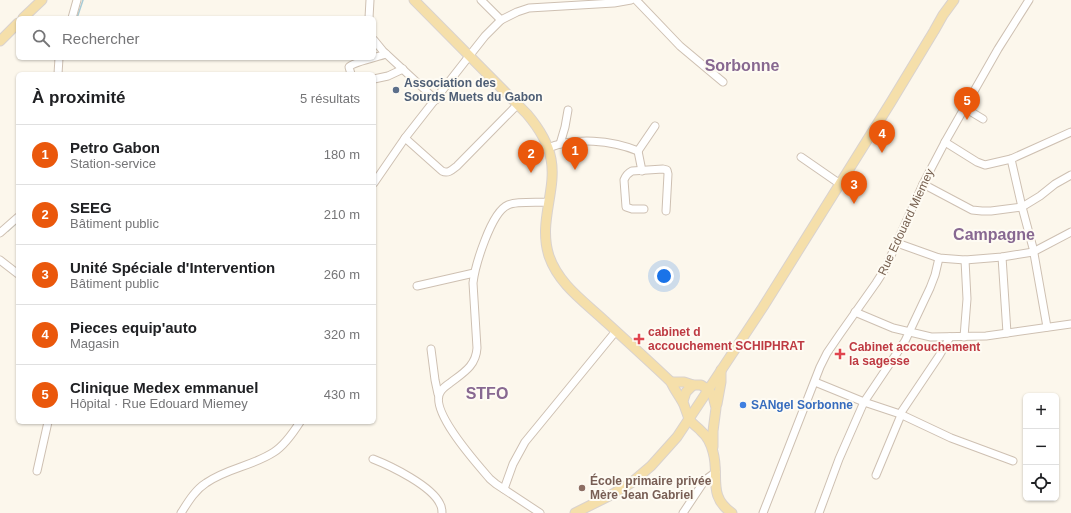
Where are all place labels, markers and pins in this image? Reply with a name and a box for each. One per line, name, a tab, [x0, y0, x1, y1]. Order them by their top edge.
place label: Association des Sourds Muets du Gabon	[404, 76, 543, 104]
marker: Association des Sourds Muets du Gabon	[391, 85, 401, 95]
pin: 5	[954, 87, 980, 120]
pin: 4	[869, 120, 895, 153]
pin: 1	[562, 137, 588, 170]
pin: 2	[518, 140, 544, 173]
pin: 3	[841, 171, 867, 204]
place label: cabinet d accouchement SCHIPHRAT	[648, 325, 805, 353]
marker: cabinet d accouchement SCHIPHRAT	[633, 333, 645, 345]
place label: Cabinet accouchement la sagesse	[849, 340, 980, 368]
marker: Cabinet accouchement la sagesse	[834, 348, 846, 360]
place label: SANgel Sorbonne	[751, 398, 853, 412]
marker: SANgel Sorbonne	[738, 400, 748, 410]
place label: École primaire privée Mère Jean Gabriel	[590, 473, 712, 502]
marker: École primaire privée Mère Jean Gabriel	[577, 483, 587, 493]

